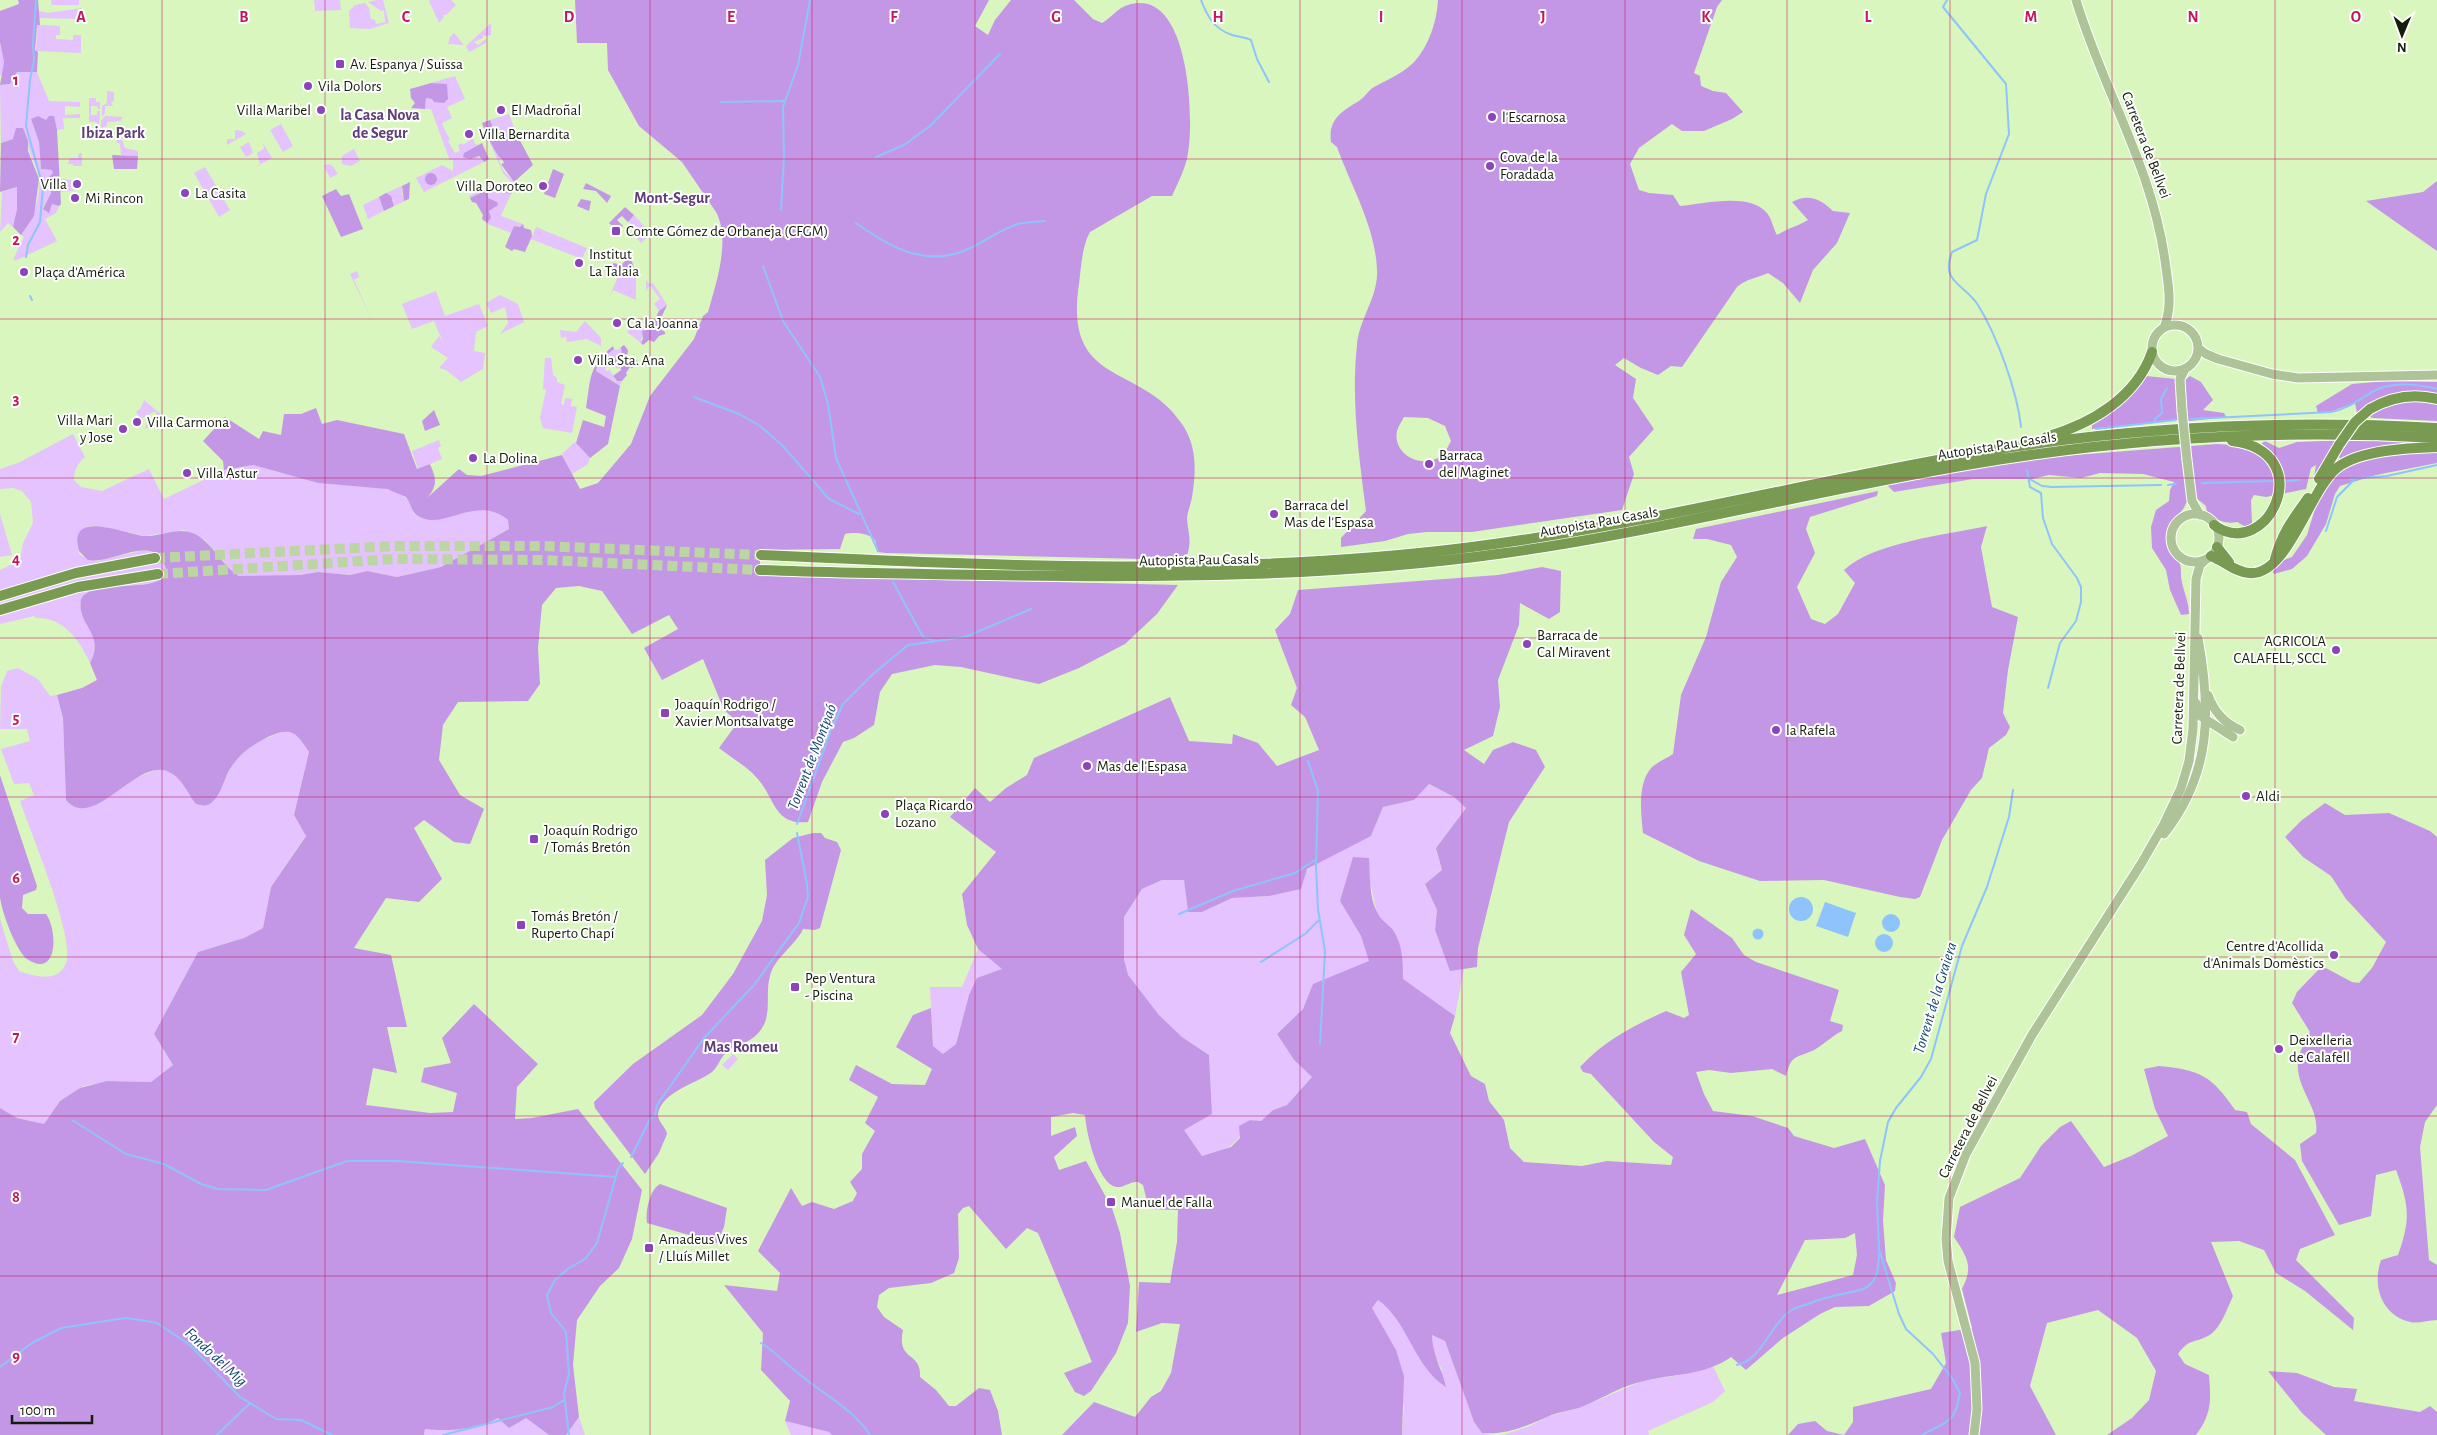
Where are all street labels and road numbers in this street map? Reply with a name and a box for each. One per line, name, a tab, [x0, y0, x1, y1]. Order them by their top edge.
street label: Carretera de Bellvei	[2119, 90, 2173, 200]
street label: Autopista Pau Casals	[1937, 429, 2057, 463]
street label: Autopista Pau Casals	[1539, 504, 1659, 540]
street label: Autopista Pau Casals	[1139, 551, 1259, 569]
street label: Carretera de Bellvei	[2170, 631, 2188, 745]
street label: Carretera de Bellvei	[1936, 1073, 2000, 1181]

